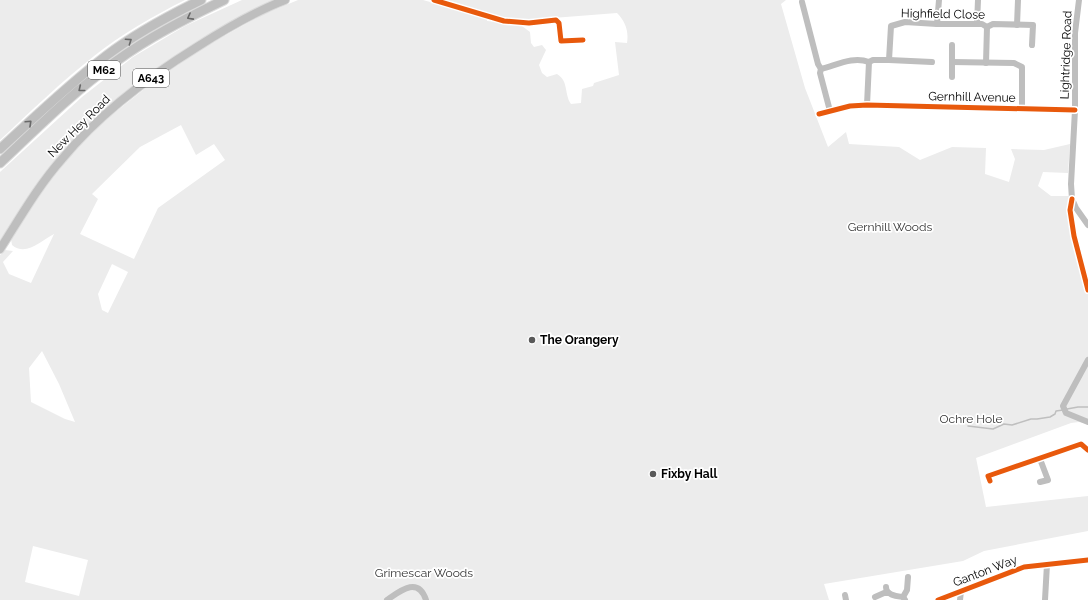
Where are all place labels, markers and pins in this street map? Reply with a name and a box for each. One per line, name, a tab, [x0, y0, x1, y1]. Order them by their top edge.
place label: The Orangery	[540, 333, 619, 347]
marker: The Orangery	[527, 335, 537, 345]
place label: Fixby Hall	[661, 467, 717, 481]
marker: Fixby Hall	[648, 469, 658, 479]

